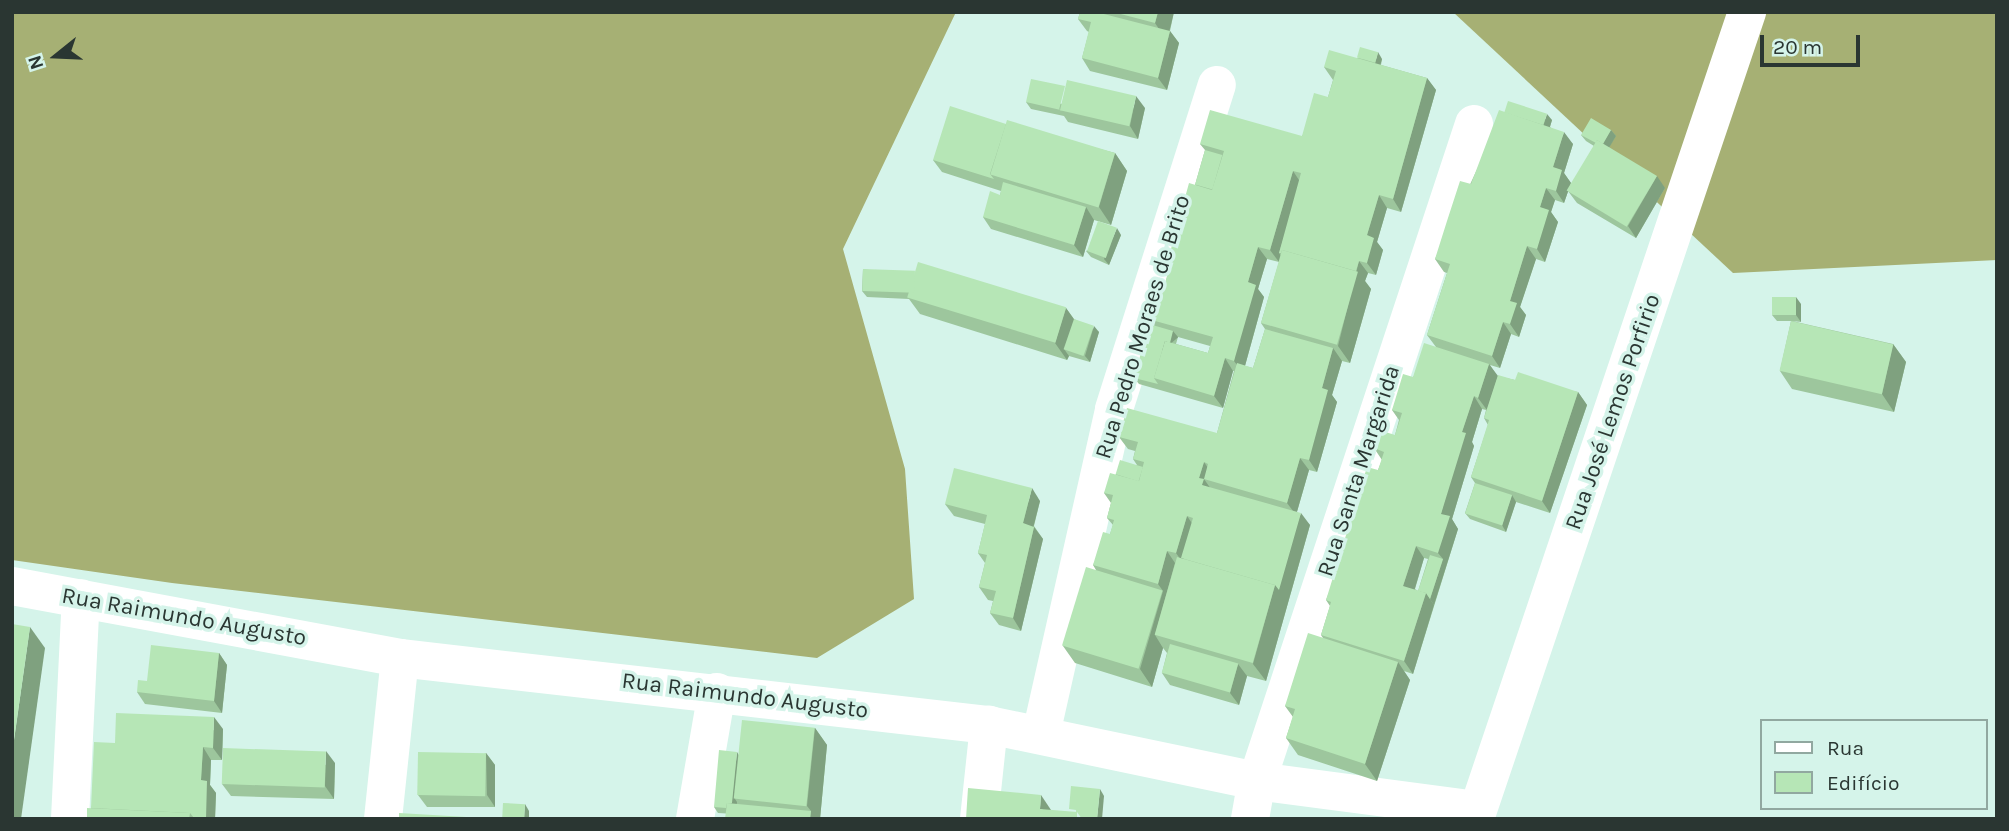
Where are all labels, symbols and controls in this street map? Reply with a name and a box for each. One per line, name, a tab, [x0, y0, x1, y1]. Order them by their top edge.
north arrow	[21, 21, 91, 91]
scale bar	[1764, 21, 1864, 65]
text: 20 m	[1773, 35, 1822, 59]
text: N	[23, 53, 49, 72]
street label: Rua Pedro Moraes de Brito	[1090, 192, 1196, 462]
street label: Rua José Lemos Porfirio	[1560, 290, 1666, 534]
street label: Rua Santa Margarida	[1312, 362, 1406, 580]
street label: Rua Raimundo Augusto	[59, 582, 309, 652]
street label: Rua Raimundo Augusto	[620, 667, 870, 725]
legend	[1760, 719, 1988, 810]
text: Rua	[1827, 736, 1864, 760]
text: Edifício	[1827, 771, 1900, 795]

